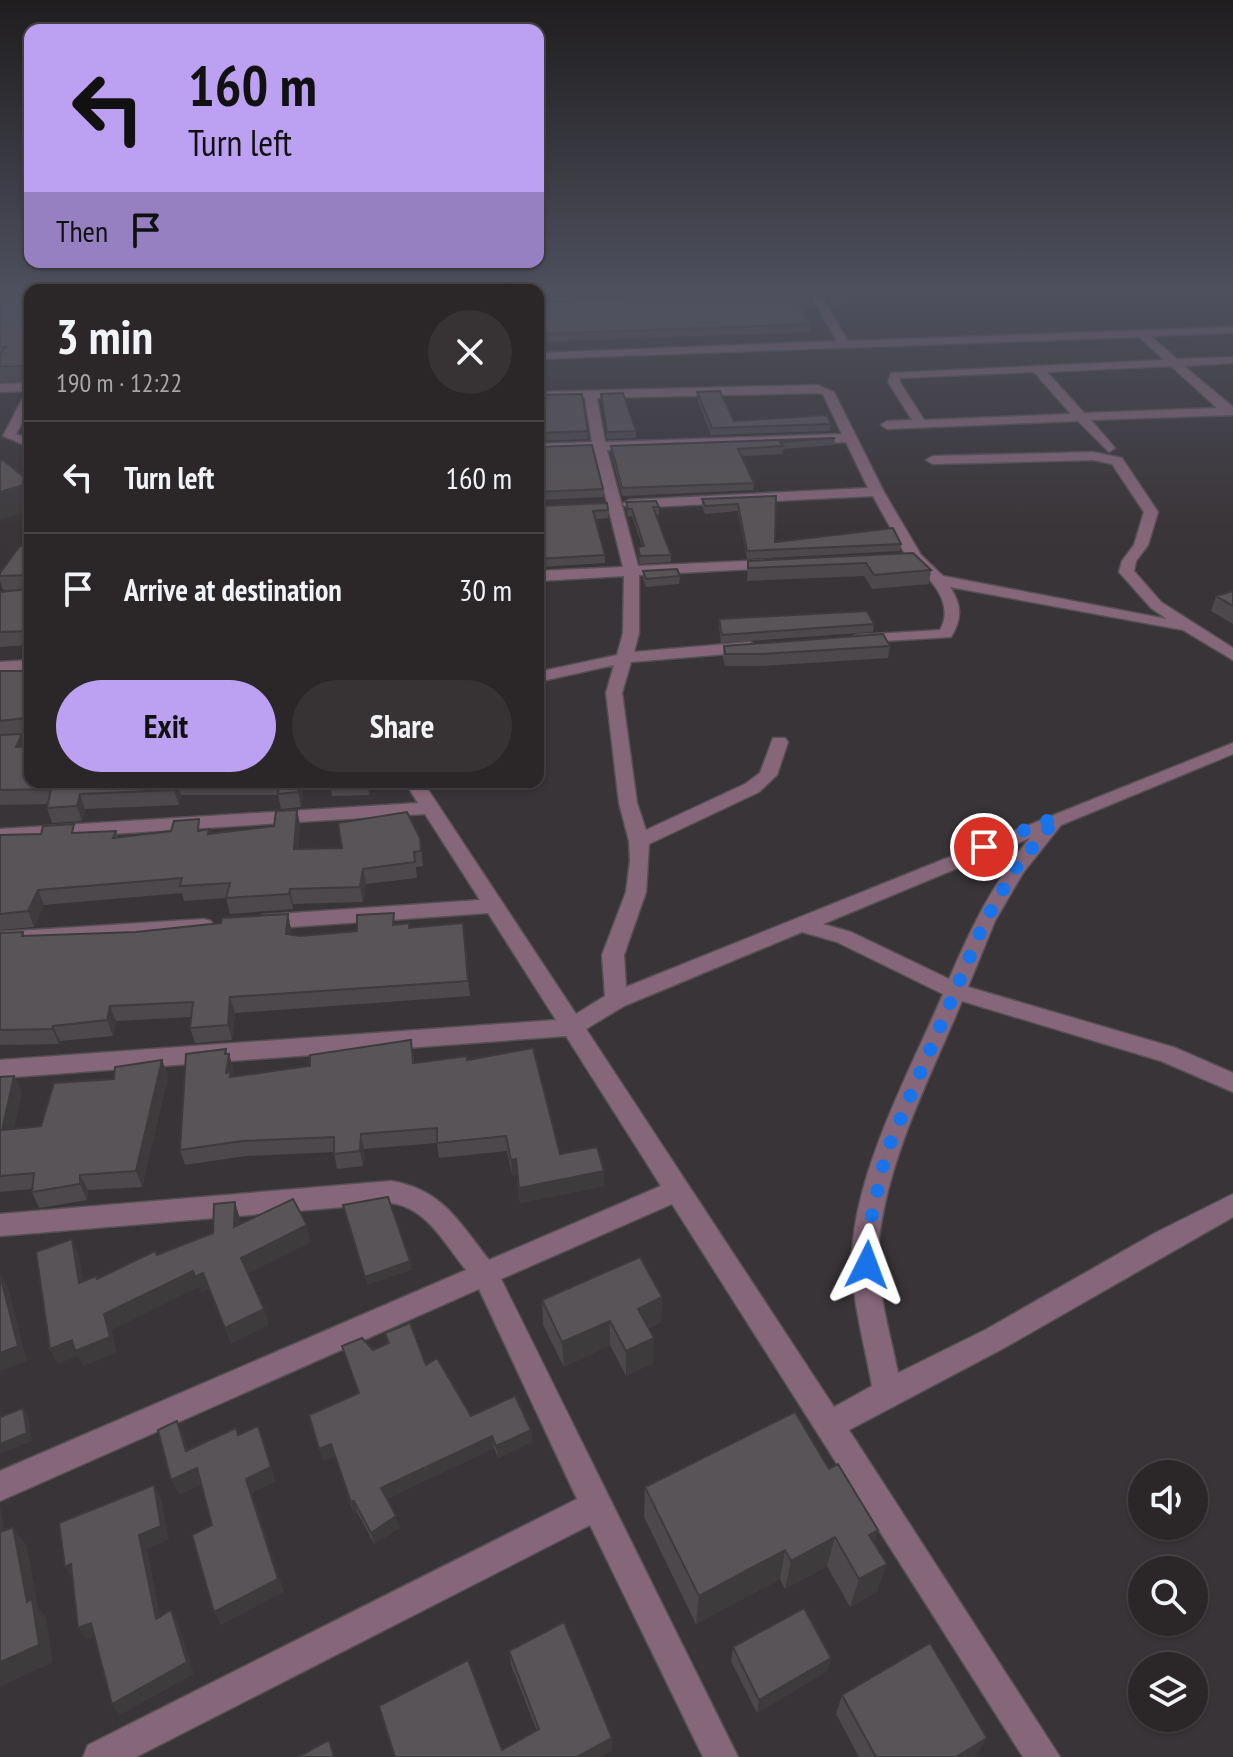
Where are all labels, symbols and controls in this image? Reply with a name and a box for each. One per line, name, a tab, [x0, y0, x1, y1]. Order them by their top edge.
text: 160 m	[188, 49, 317, 121]
icon: left	[56, 56, 160, 160]
text: Turn left	[188, 119, 292, 166]
icon: arrive	[124, 208, 168, 252]
text: Then	[56, 211, 108, 250]
text: 3 min	[56, 305, 153, 367]
button: close	[428, 310, 512, 394]
text: 190 m · 12:22	[56, 366, 182, 399]
icon: left	[56, 455, 100, 499]
text: Turn left	[124, 458, 214, 497]
text: 160 m	[446, 458, 512, 497]
icon: arrive	[56, 567, 100, 611]
text: Arrive at destination	[124, 570, 342, 609]
text: 30 m	[459, 570, 512, 609]
button: Exit	[56, 680, 276, 772]
button: Share	[292, 680, 512, 772]
pin	[950, 813, 1018, 881]
icon: arrive	[962, 825, 1006, 869]
position arrow	[825, 1223, 909, 1307]
map controls	[1128, 1460, 1208, 1732]
button: sound	[1128, 1460, 1208, 1540]
button: search	[1128, 1556, 1208, 1636]
button: layers	[1128, 1652, 1208, 1732]

